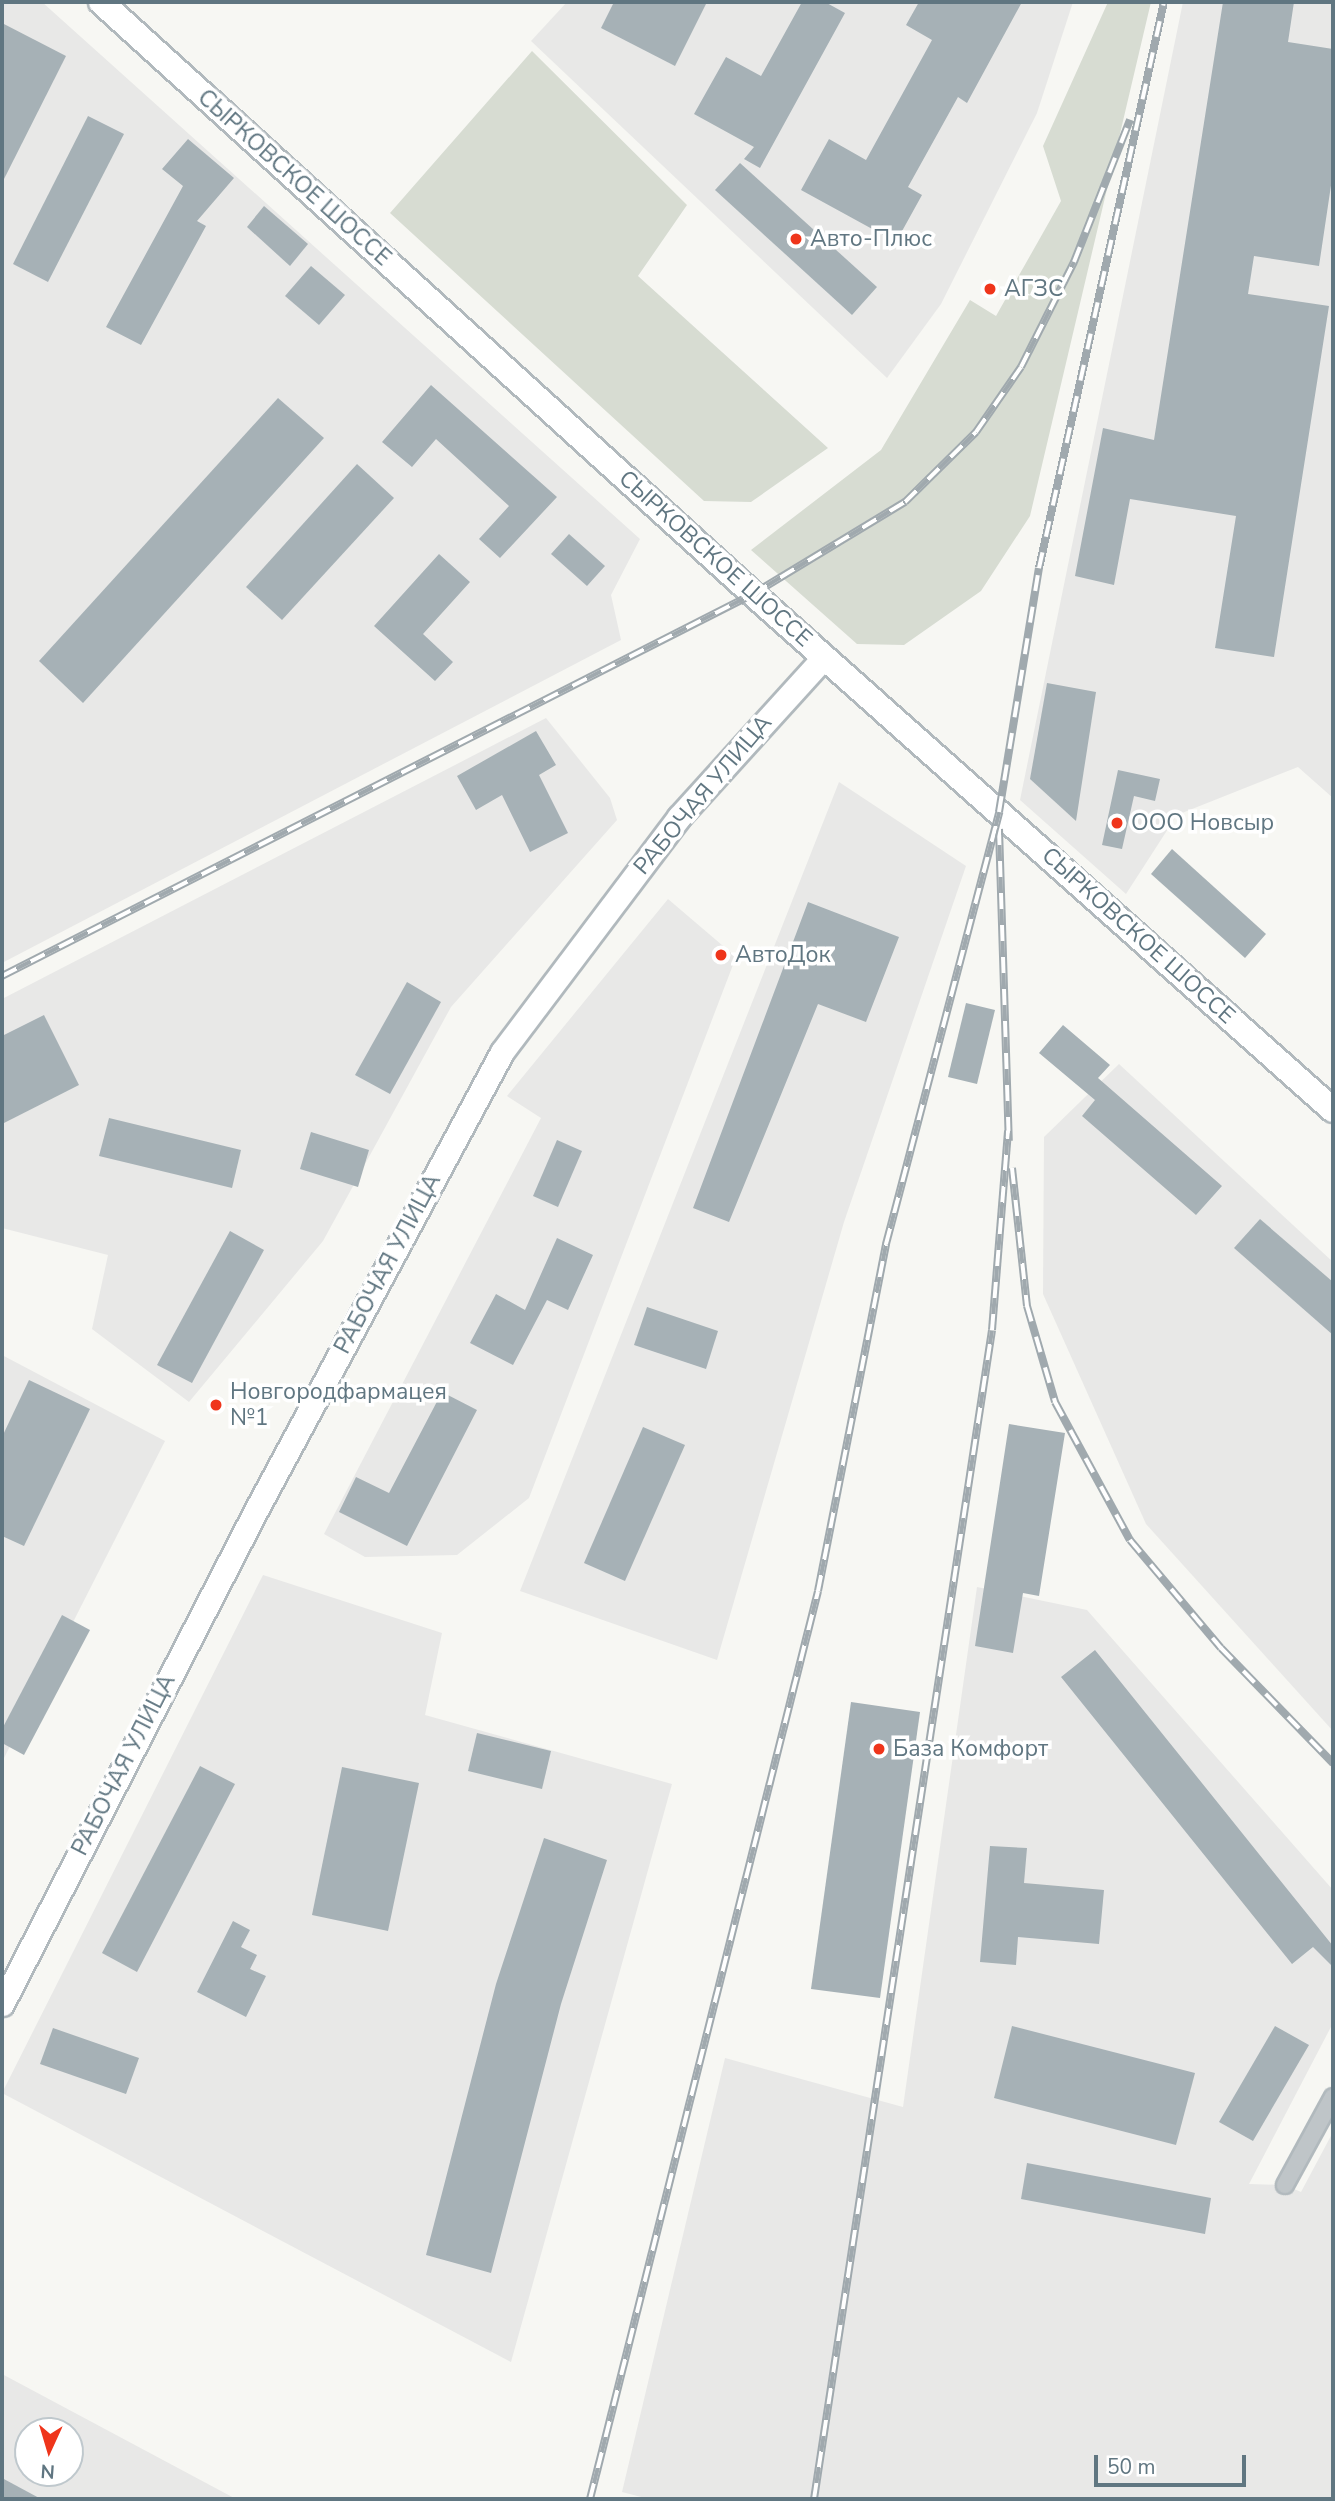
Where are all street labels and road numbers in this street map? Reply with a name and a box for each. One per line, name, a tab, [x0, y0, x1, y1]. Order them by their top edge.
street label: СЫРКОВСКОЕ ШОССЕ	[192, 84, 396, 272]
street label: СЫРКОВСКОЕ ШОССЕ	[613, 465, 817, 653]
street label: РАБОЧАЯ УЛИЦА	[628, 710, 778, 880]
street label: СЫРКОВСКОЕ ШОССЕ	[1036, 842, 1240, 1030]
street label: РАБОЧАЯ УЛИЦА	[329, 1169, 447, 1359]
street label: РАБОЧАЯ УЛИЦА	[66, 1670, 182, 1860]

